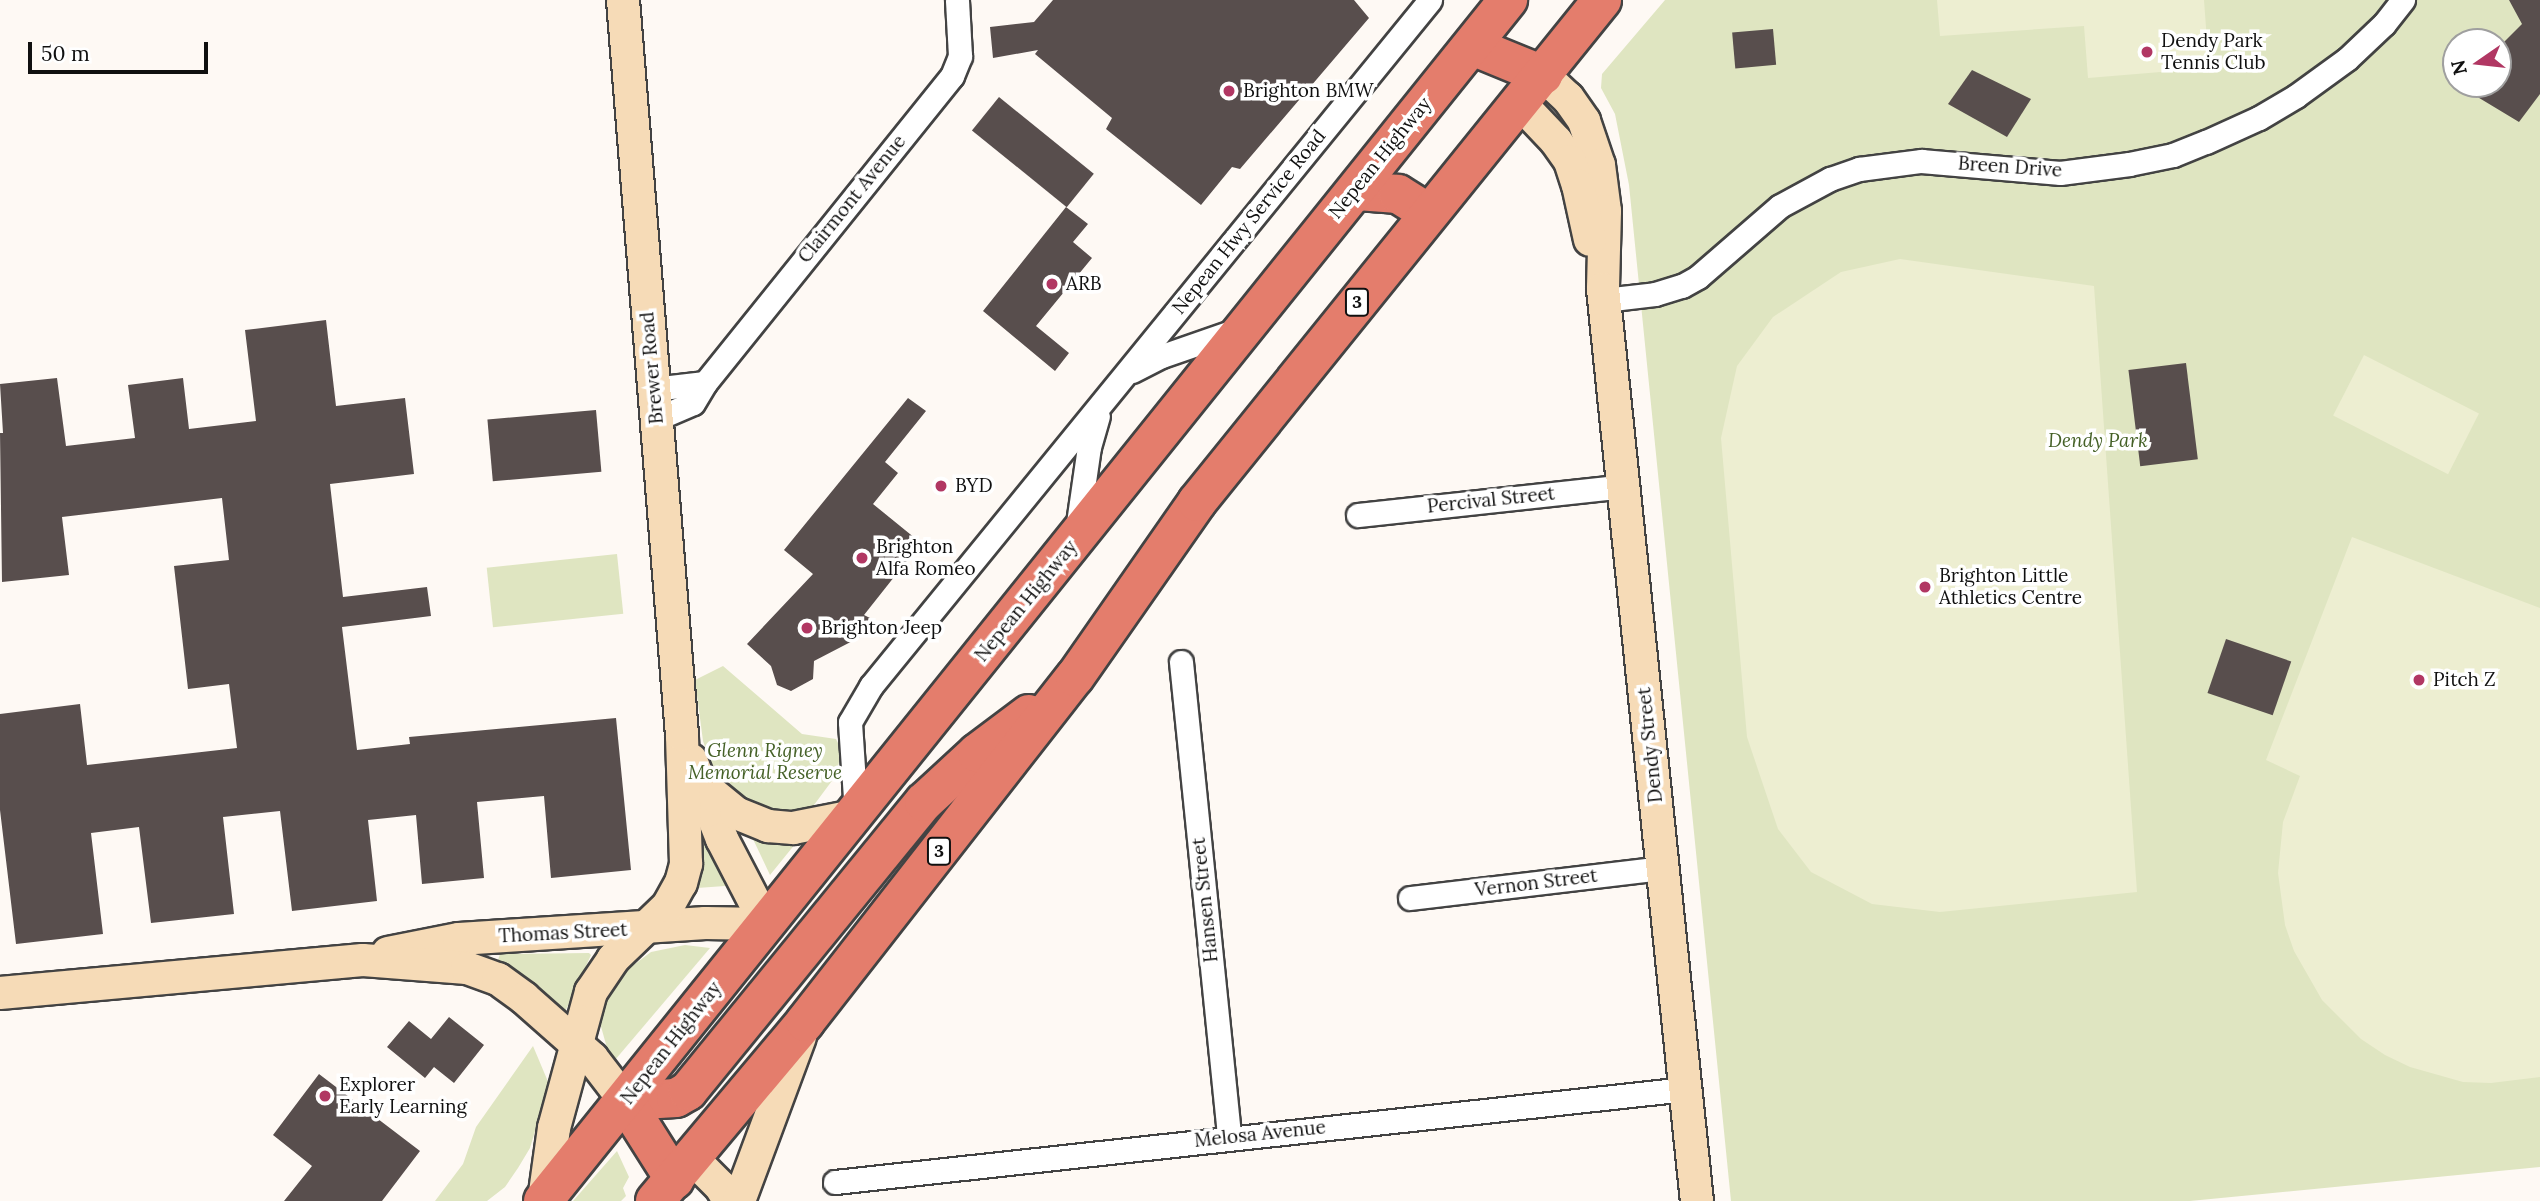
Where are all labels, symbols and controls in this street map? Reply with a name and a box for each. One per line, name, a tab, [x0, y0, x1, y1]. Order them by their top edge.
scale bar	[32, 28, 212, 72]
north arrow	[2442, 28, 2512, 98]
place label: Dendy Park Tennis Club	[2161, 30, 2266, 74]
text: 50 m	[41, 40, 90, 67]
marker: Dendy Park Tennis Club	[2139, 44, 2155, 60]
text: N	[2445, 58, 2472, 78]
place label: Brighton BMW	[1243, 80, 1373, 102]
marker: Brighton BMW	[1221, 83, 1237, 99]
street label: Nepean Highway	[1324, 93, 1436, 223]
street label: Nepean Hwy Service Road	[1167, 125, 1331, 319]
street label: Clairmont Avenue	[793, 130, 911, 268]
street label: Breen Drive	[1957, 152, 2063, 182]
place label: ARB	[1066, 273, 1102, 295]
marker: ARB	[1044, 276, 1060, 292]
road number: 3	[1345, 288, 1369, 316]
street label: Brewer Road	[636, 311, 668, 425]
park label: Dendy Park	[2048, 430, 2148, 452]
place label: BYD	[955, 475, 993, 497]
marker: BYD	[933, 478, 949, 494]
street label: Percival Street	[1426, 482, 1556, 518]
place label: Brighton Alfa Romeo	[876, 536, 976, 580]
street label: Nepean Highway	[970, 536, 1082, 666]
marker: Brighton Alfa Romeo	[854, 550, 870, 566]
place label: Brighton Little Athletics Centre	[1939, 565, 2082, 609]
marker: Brighton Little Athletics Centre	[1917, 579, 1933, 595]
place label: Brighton Jeep	[821, 617, 942, 639]
marker: Brighton Jeep	[799, 620, 815, 636]
place label: Pitch Z	[2433, 669, 2496, 691]
marker: Pitch Z	[2411, 672, 2427, 688]
street label: Dendy Street	[1633, 686, 1667, 804]
park label: Glenn Rigney Memorial Reserve	[688, 740, 842, 784]
road number: 3	[927, 836, 951, 866]
street label: Hansen Street	[1187, 836, 1223, 964]
street label: Vernon Street	[1473, 864, 1599, 902]
street label: Thomas Street	[498, 918, 628, 948]
street label: Nepean Highway	[616, 977, 726, 1109]
place label: Explorer Early Learning	[339, 1074, 467, 1118]
marker: Explorer Early Learning	[317, 1088, 333, 1104]
street label: Melosa Avenue	[1193, 1116, 1327, 1152]

